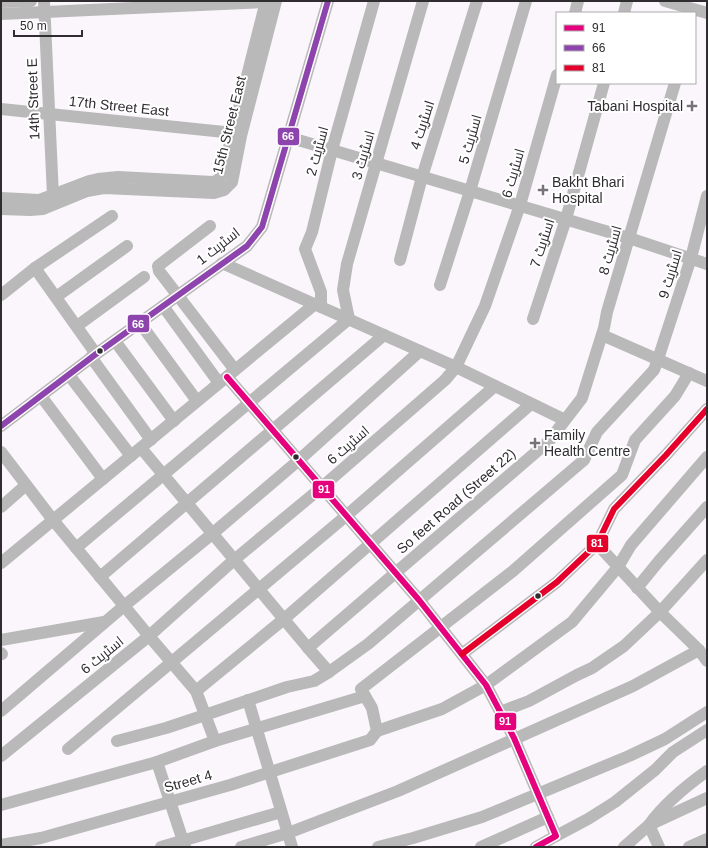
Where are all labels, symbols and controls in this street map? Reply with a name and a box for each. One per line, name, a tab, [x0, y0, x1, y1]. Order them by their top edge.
scale bar	[14, 12, 82, 38]
legend	[556, 12, 696, 84]
text: 50 m	[20, 19, 47, 33]
text: 91	[592, 21, 606, 35]
text: 66	[592, 41, 606, 55]
street label: 14th Street E	[24, 58, 42, 140]
text: 81	[592, 61, 606, 75]
street label: 15th Street East	[209, 74, 249, 176]
street label: 17th Street East	[68, 93, 170, 119]
street label: اسٹریٹ 4	[407, 98, 437, 152]
place label: Tabani Hospital	[587, 98, 683, 114]
marker: Tabani Hospital	[686, 100, 698, 112]
street label: اسٹریٹ 5	[455, 113, 485, 165]
street label: اسٹریٹ 2	[303, 125, 331, 177]
line badge: 66	[277, 127, 300, 146]
street label: اسٹریٹ 3	[348, 129, 378, 181]
text: 66	[282, 130, 294, 142]
street label: اسٹریٹ 6	[498, 147, 528, 199]
place label: Bakht Bhari Hospital	[552, 174, 624, 206]
marker: Bakht Bhari Hospital	[537, 184, 549, 196]
street label: اسٹریٹ 7	[527, 216, 557, 270]
street label: اسٹریٹ 1	[193, 224, 243, 268]
street label: اسٹریٹ 8	[595, 224, 625, 276]
street label: اسٹریٹ 9	[655, 247, 685, 301]
line badge: 66	[127, 314, 150, 333]
text: 66	[132, 318, 144, 330]
unlabelled marker	[95, 346, 105, 356]
street label: اسٹریٹ 6	[324, 422, 372, 468]
place label: Family Health Centre	[544, 427, 631, 459]
marker: Family Health Centre	[529, 437, 541, 449]
street label: So feet Road (Street 22)	[393, 445, 519, 557]
unlabelled marker	[291, 452, 301, 462]
line badge: 91	[312, 480, 335, 499]
text: 91	[318, 483, 330, 495]
line badge: 81	[586, 534, 609, 553]
text: 81	[591, 537, 603, 549]
unlabelled marker	[533, 591, 543, 601]
street label: اسٹریٹ 6	[77, 633, 127, 677]
line badge: 91	[494, 712, 517, 731]
text: 91	[499, 715, 511, 727]
street label: Street 4	[162, 766, 214, 795]

